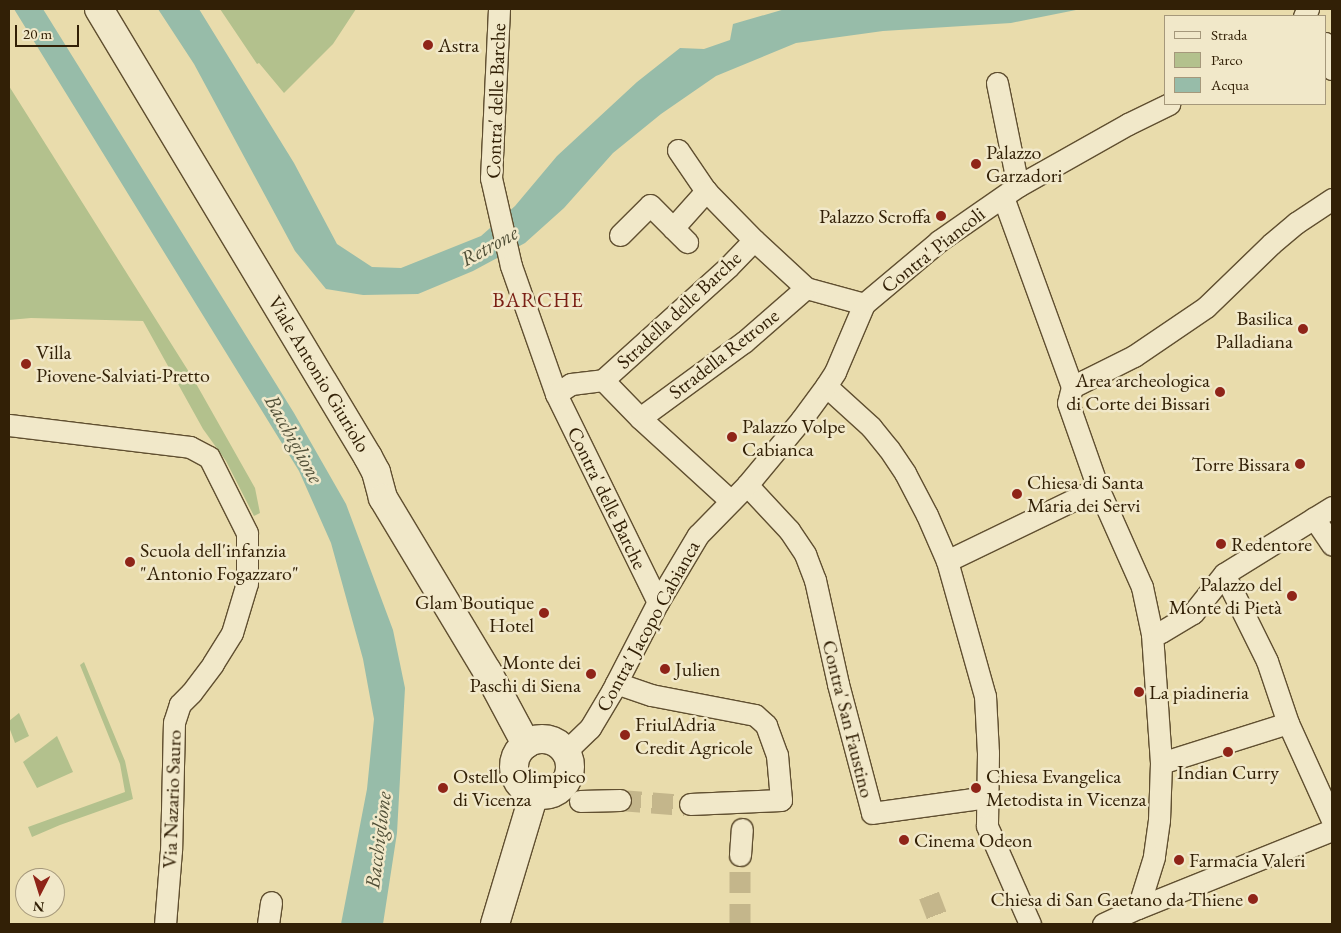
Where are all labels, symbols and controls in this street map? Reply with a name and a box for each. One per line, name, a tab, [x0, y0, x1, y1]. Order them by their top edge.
scale bar	[18, 15, 81, 47]
legend	[1164, 15, 1326, 105]
street label: Contra' delle Barche	[481, 23, 511, 179]
text: 20 m	[23, 24, 52, 43]
text: Strada	[1211, 25, 1247, 44]
place label: Astra	[438, 33, 479, 57]
marker: Astra	[422, 39, 434, 51]
text: Parco	[1211, 50, 1243, 69]
text: Acqua	[1211, 75, 1249, 94]
place label: Palazzo Garzadori	[986, 140, 1062, 187]
marker: Palazzo Garzadori	[970, 158, 982, 170]
street label: Contra' Piancoli	[876, 202, 990, 298]
place label: Palazzo Scroffa	[819, 204, 931, 228]
marker: Palazzo Scroffa	[935, 210, 947, 222]
water label: Retrone	[456, 220, 522, 272]
street label: Stradella delle Barche	[612, 246, 746, 374]
district label: BARCHE	[491, 287, 585, 313]
street label: Viale Antonio Giuriolo	[263, 291, 375, 457]
street label: Stradella Retrone	[664, 304, 784, 404]
place label: Basilica Palladiana	[1216, 306, 1293, 353]
marker: Basilica Palladiana	[1297, 323, 1309, 335]
place label: Villa Piovene-Salviati-Pretto	[36, 340, 210, 387]
marker: Villa Piovene-Salviati-Pretto	[20, 358, 32, 370]
place label: Area archeologica di Corte dei Bissari	[1066, 369, 1210, 416]
marker: Area archeologica di Corte dei Bissari	[1214, 386, 1226, 398]
water label: Bacchiglione	[259, 390, 329, 488]
place label: Palazzo Volpe Cabianca	[742, 414, 845, 461]
street label: Contra' delle Barche	[562, 423, 652, 573]
marker: Palazzo Volpe Cabianca	[726, 431, 738, 443]
place label: Torre Bissara	[1191, 452, 1290, 476]
marker: Torre Bissara	[1294, 458, 1306, 470]
place label: Chiesa di Santa Maria dei Servi	[1027, 470, 1144, 517]
marker: Chiesa di Santa Maria dei Servi	[1011, 488, 1023, 500]
place label: Redentore	[1231, 532, 1312, 556]
street label: Contra' Jacopo Cabianca	[591, 536, 705, 716]
place label: Scuola dell'infanzia "Antonio Fogazzaro"	[140, 538, 299, 585]
marker: Redentore	[1215, 538, 1227, 550]
marker: Scuola dell'infanzia "Antonio Fogazzaro"	[124, 556, 136, 568]
place label: Palazzo del Monte di Pietà	[1169, 572, 1282, 619]
place label: Glam Boutique Hotel	[415, 590, 534, 637]
marker: Palazzo del Monte di Pietà	[1286, 590, 1298, 602]
marker: Glam Boutique Hotel	[538, 607, 550, 619]
street label: Contra' San Faustino	[817, 638, 879, 800]
place label: Monte dei Paschi di Siena	[470, 650, 581, 697]
place label: Julien	[675, 657, 720, 681]
marker: Julien	[659, 663, 671, 675]
marker: Monte dei Paschi di Siena	[585, 668, 597, 680]
place label: La piadineria	[1149, 680, 1249, 704]
marker: La piadineria	[1133, 686, 1145, 698]
place label: FriulAdria Credit Agricole	[635, 712, 753, 759]
street label: Via Nazario Sauro	[158, 729, 186, 869]
marker: FriulAdria Credit Agricole	[619, 729, 631, 741]
marker: Indian Curry	[1222, 746, 1234, 758]
place label: Indian Curry	[1177, 760, 1279, 784]
place label: Ostello Olimpico di Vicenza	[453, 764, 586, 811]
place label: Chiesa Evangelica Metodista in Vicenza	[986, 764, 1146, 811]
marker: Ostello Olimpico di Vicenza	[437, 782, 449, 794]
marker: Chiesa Evangelica Metodista in Vicenza	[970, 782, 982, 794]
water label: Bacchiglione	[360, 790, 396, 890]
place label: Cinema Odeon	[914, 828, 1032, 852]
marker: Cinema Odeon	[898, 834, 910, 846]
place label: Farmacia Valeri	[1189, 848, 1305, 872]
marker: Farmacia Valeri	[1173, 854, 1185, 866]
north arrow	[15, 868, 65, 918]
place label: Chiesa di San Gaetano da Thiene	[991, 887, 1243, 911]
marker: Chiesa di San Gaetano da Thiene	[1247, 893, 1259, 905]
text: N	[32, 897, 45, 916]

